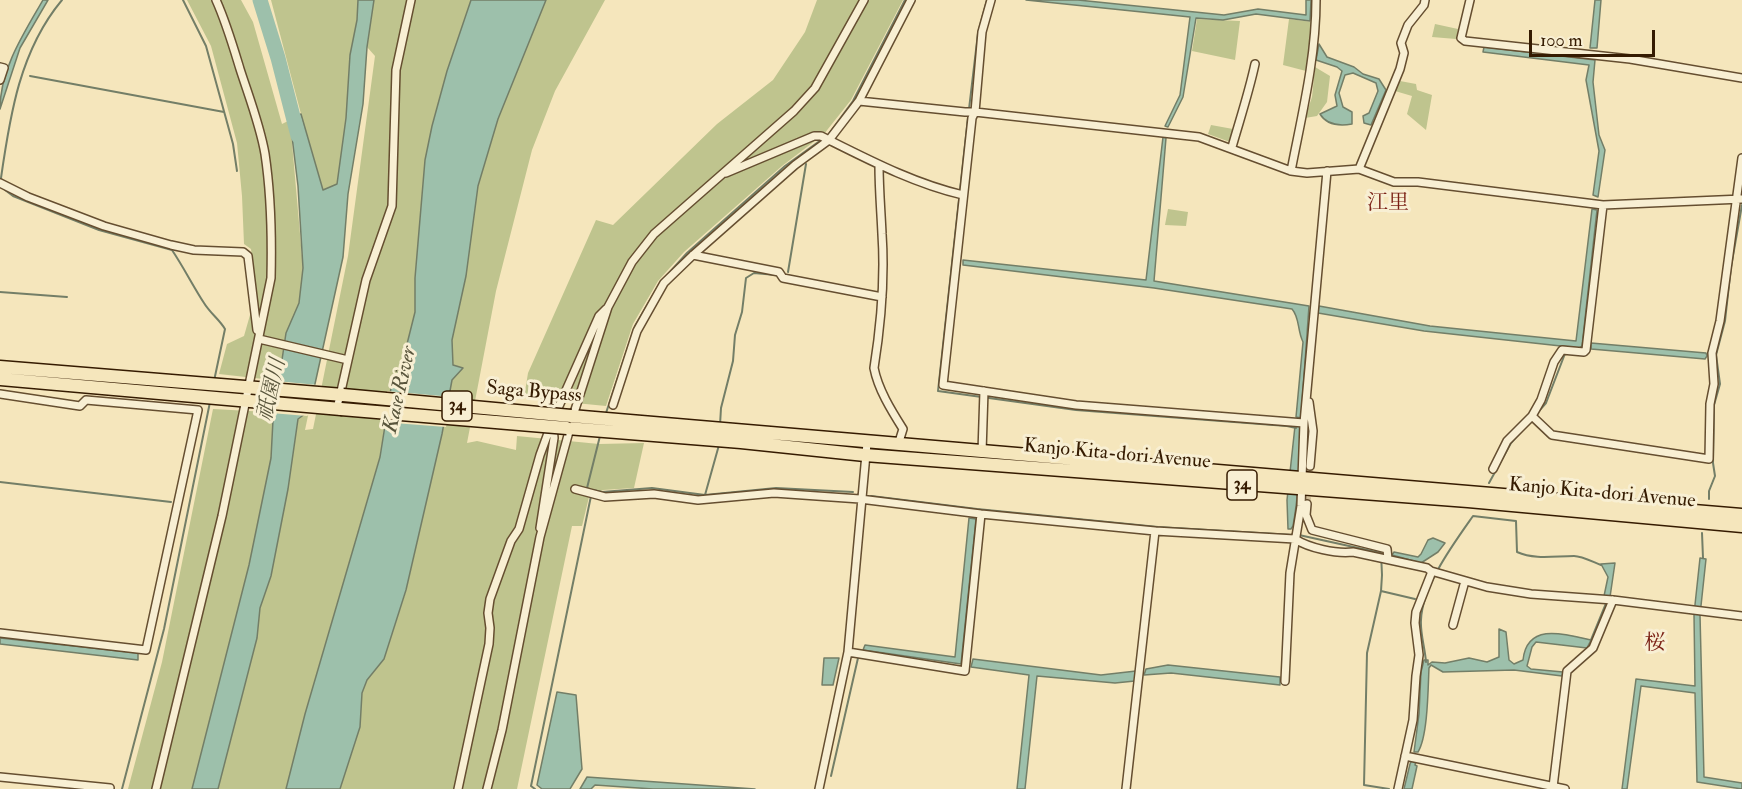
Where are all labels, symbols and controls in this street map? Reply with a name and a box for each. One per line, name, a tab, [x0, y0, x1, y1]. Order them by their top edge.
scale bar	[1532, 18, 1658, 56]
text: 100 m	[1540, 29, 1583, 52]
district label: 江里	[1367, 191, 1409, 217]
water label: Kase River	[379, 344, 423, 436]
water label: 祇園川	[254, 356, 292, 424]
street label: Saga Bypass	[485, 377, 583, 409]
road number: 34	[442, 391, 472, 421]
street label: Kanjo Kita-dori Avenue	[1023, 435, 1211, 475]
road number: 34	[1227, 470, 1257, 500]
street label: Kanjo Kita-dori Avenue	[1508, 474, 1696, 514]
district label: 桜	[1645, 631, 1665, 657]

